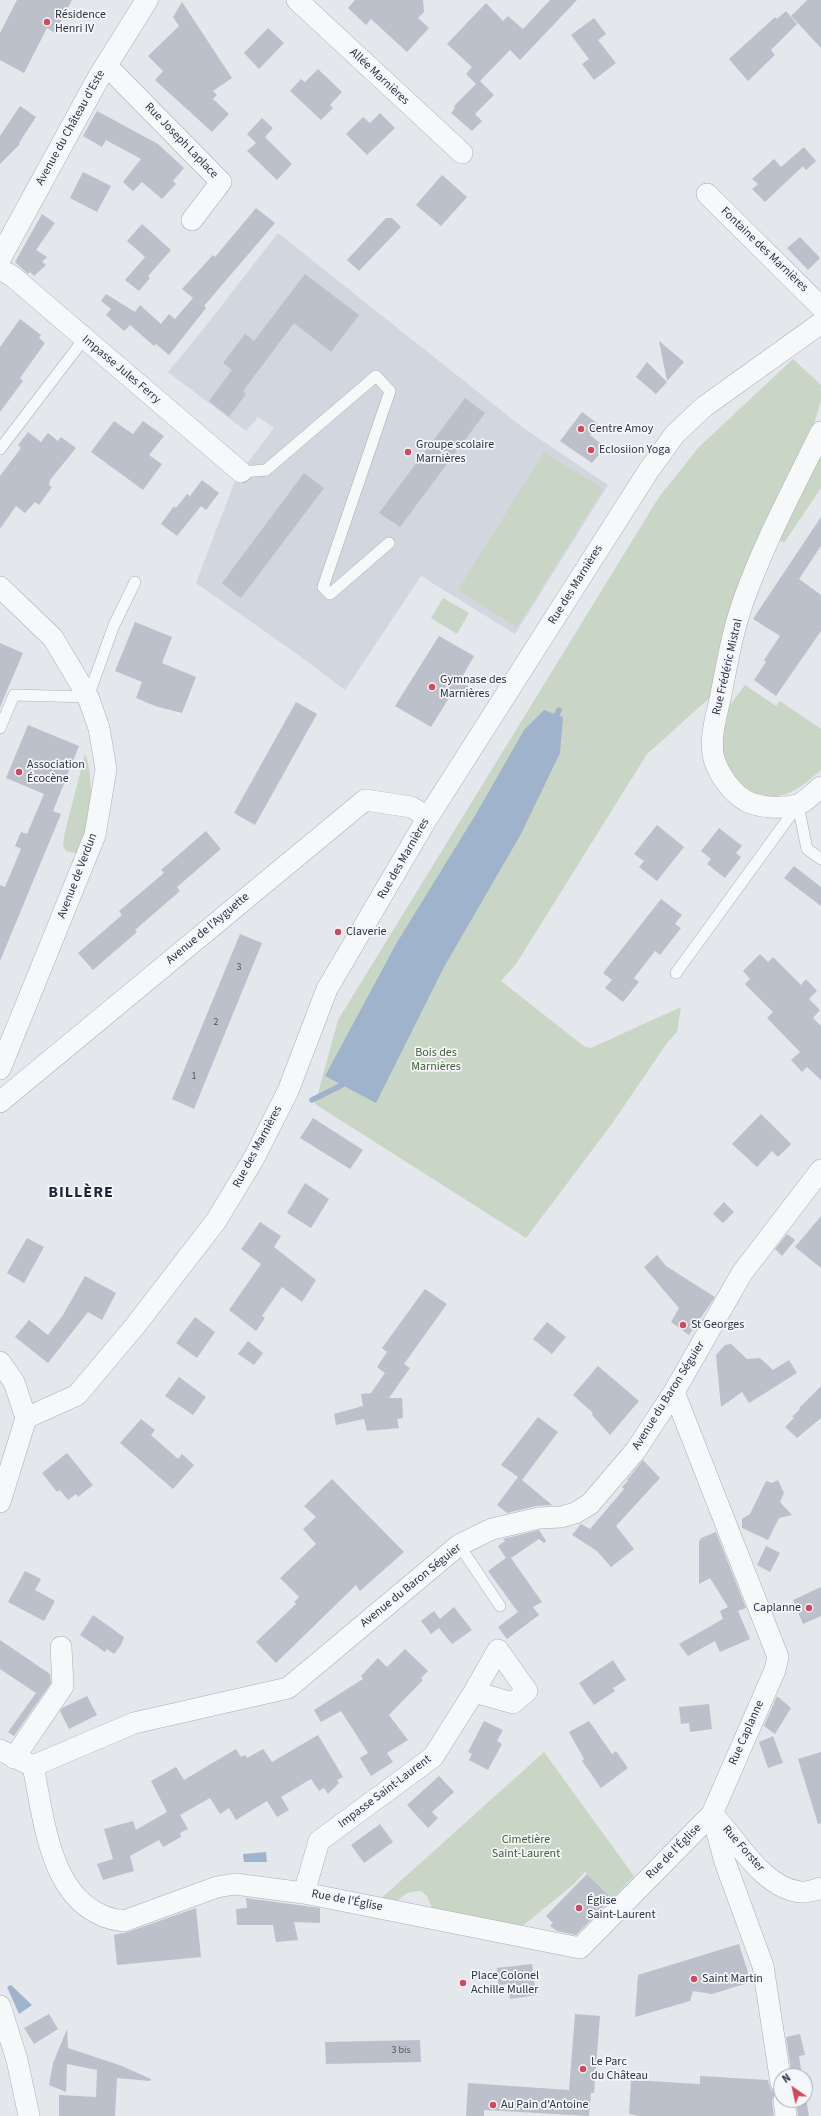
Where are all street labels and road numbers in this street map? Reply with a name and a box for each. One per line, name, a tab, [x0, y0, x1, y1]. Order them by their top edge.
street label: Allée Marnières	[346, 46, 412, 108]
street label: Avenue du Château d'Este	[33, 68, 109, 188]
street label: Rue Joseph Laplace	[141, 100, 221, 182]
street label: Fontaine des Marnières	[717, 205, 811, 295]
street label: Impasse Jules Ferry	[79, 333, 163, 407]
street label: Rue des Marnières	[546, 543, 606, 627]
street label: Rue Frédéric Mistral	[710, 617, 746, 717]
street label: Rue des Marnières	[375, 816, 433, 902]
street label: Avenue de Verdun	[55, 831, 101, 921]
street label: Avenue de l'Ayguette	[164, 890, 252, 968]
street label: Rue des Marnières	[230, 1103, 286, 1191]
street label: Avenue du Baron Séguier	[630, 1339, 708, 1453]
street label: Avenue du Baron Séguier	[358, 1541, 464, 1631]
street label: Rue Caplanne	[726, 1698, 768, 1768]
street label: Impasse Saint-Laurent	[336, 1752, 434, 1832]
street label: Rue de l'Église	[643, 1821, 705, 1883]
street label: Rue Forster	[719, 1823, 767, 1875]
street label: Rue de l'Église	[310, 1887, 384, 1915]

